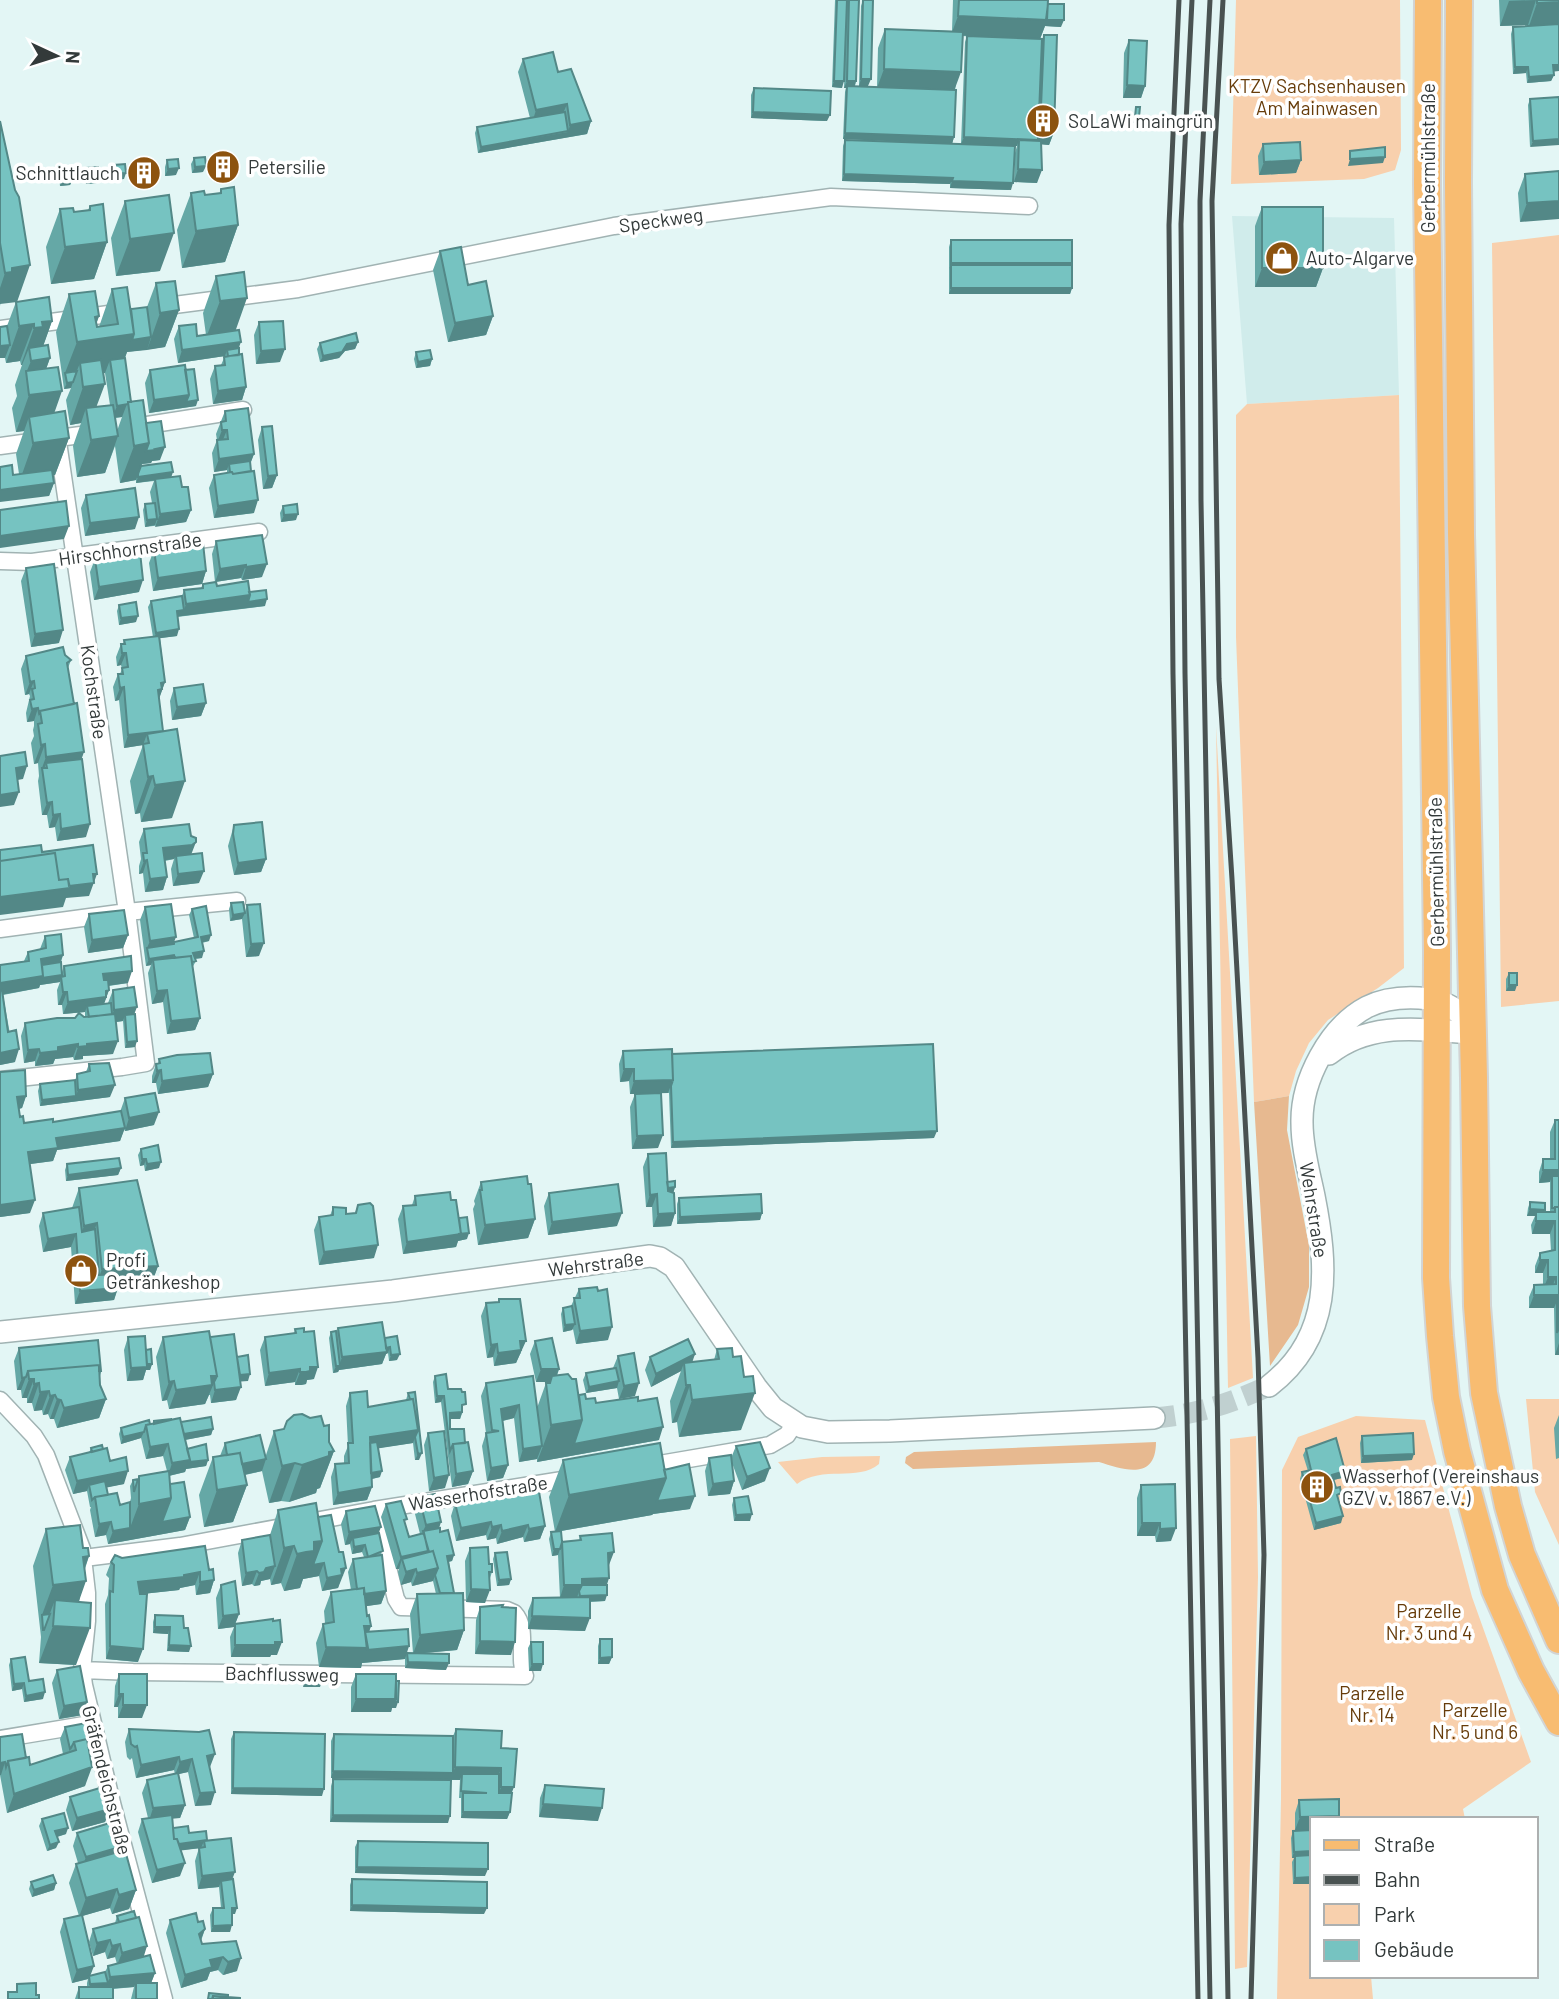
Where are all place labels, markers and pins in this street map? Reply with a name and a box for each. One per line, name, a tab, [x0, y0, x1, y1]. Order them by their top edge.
building icon: SoLaWi maingrün	[1024, 102, 1062, 140]
place label: SoLaWi maingrün	[1068, 109, 1213, 132]
building icon: Petersilie	[204, 148, 242, 186]
building icon: Schnittlauch	[125, 154, 163, 192]
place label: Petersilie	[248, 155, 326, 178]
place label: Schnittlauch	[15, 161, 120, 184]
shop icon: Auto-Algarve	[1263, 239, 1301, 277]
place label: Auto-Algarve	[1306, 246, 1414, 269]
place label: Profi Getränkeshop	[106, 1248, 221, 1293]
shop icon: Profi Getränkeshop	[62, 1252, 100, 1290]
place label: Wasserhof (Vereinshaus GZV v. 1867 e.V.)	[1342, 1464, 1539, 1509]
building icon: Wasserhof (Vereinshaus GZV v. 1867 e.V.)	[1298, 1468, 1336, 1506]

